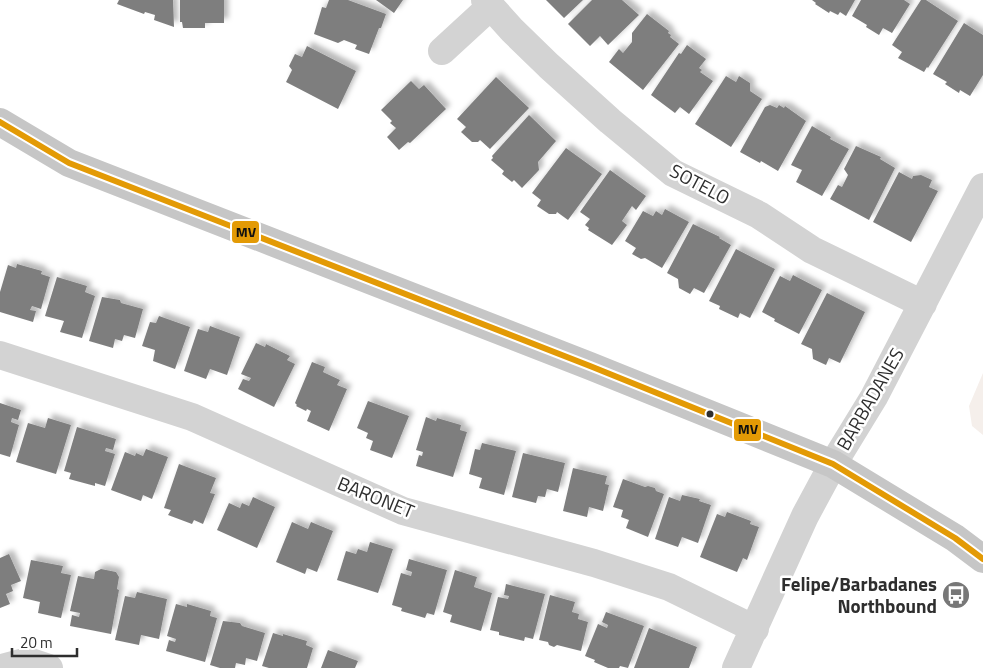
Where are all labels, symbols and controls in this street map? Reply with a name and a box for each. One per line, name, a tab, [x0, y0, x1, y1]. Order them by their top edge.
street label: SOTELO	[665, 156, 735, 211]
line badge: MV	[231, 220, 260, 244]
text: MV	[236, 221, 257, 242]
street label: BARBADANES	[828, 342, 911, 455]
unlabelled marker	[705, 409, 715, 419]
line badge: MV	[733, 418, 762, 442]
text: MV	[738, 418, 759, 439]
street label: BARONET	[333, 468, 419, 525]
place label: Felipe/Barbadanes Northbound	[781, 569, 937, 620]
bus stop icon: Felipe/Barbadanes Northbound	[941, 580, 971, 610]
scale bar	[12, 626, 78, 658]
text: 20 m	[20, 631, 53, 654]

